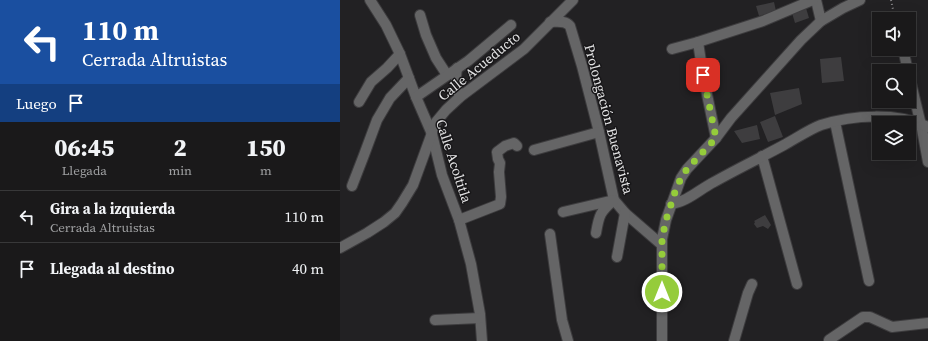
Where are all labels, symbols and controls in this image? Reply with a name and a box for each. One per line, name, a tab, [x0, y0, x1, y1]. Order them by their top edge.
text: 110 m	[82, 11, 159, 49]
map controls	[872, 12, 916, 160]
button: sound	[872, 12, 916, 56]
icon: left	[16, 16, 68, 68]
street label: Calle Acueducto	[434, 26, 525, 105]
street label: Prolongación Buenavista	[579, 42, 639, 197]
text: Cerrada Altruistas	[82, 47, 227, 72]
pin	[686, 58, 720, 92]
icon: arrive	[692, 64, 714, 86]
button: search	[872, 64, 916, 108]
icon: arrive	[65, 92, 87, 114]
text: Luego	[16, 93, 57, 114]
button: layers	[872, 116, 916, 160]
street label: Calle Acoltitla	[431, 117, 477, 206]
text: 06:45	[54, 131, 114, 164]
text: 2	[174, 131, 187, 164]
text: 150	[246, 131, 286, 164]
text: Llegada	[62, 162, 107, 179]
text: min	[168, 162, 192, 179]
text: m	[260, 162, 272, 179]
text: Gira a la izquierda	[50, 198, 175, 219]
icon: left	[16, 206, 38, 228]
text: 110 m	[284, 206, 324, 227]
text: Cerrada Altruistas	[50, 219, 155, 236]
icon: arrive	[16, 258, 38, 280]
text: Llegada al destino	[50, 258, 175, 279]
text: 40 m	[292, 258, 324, 279]
position arrow	[641, 271, 683, 313]

